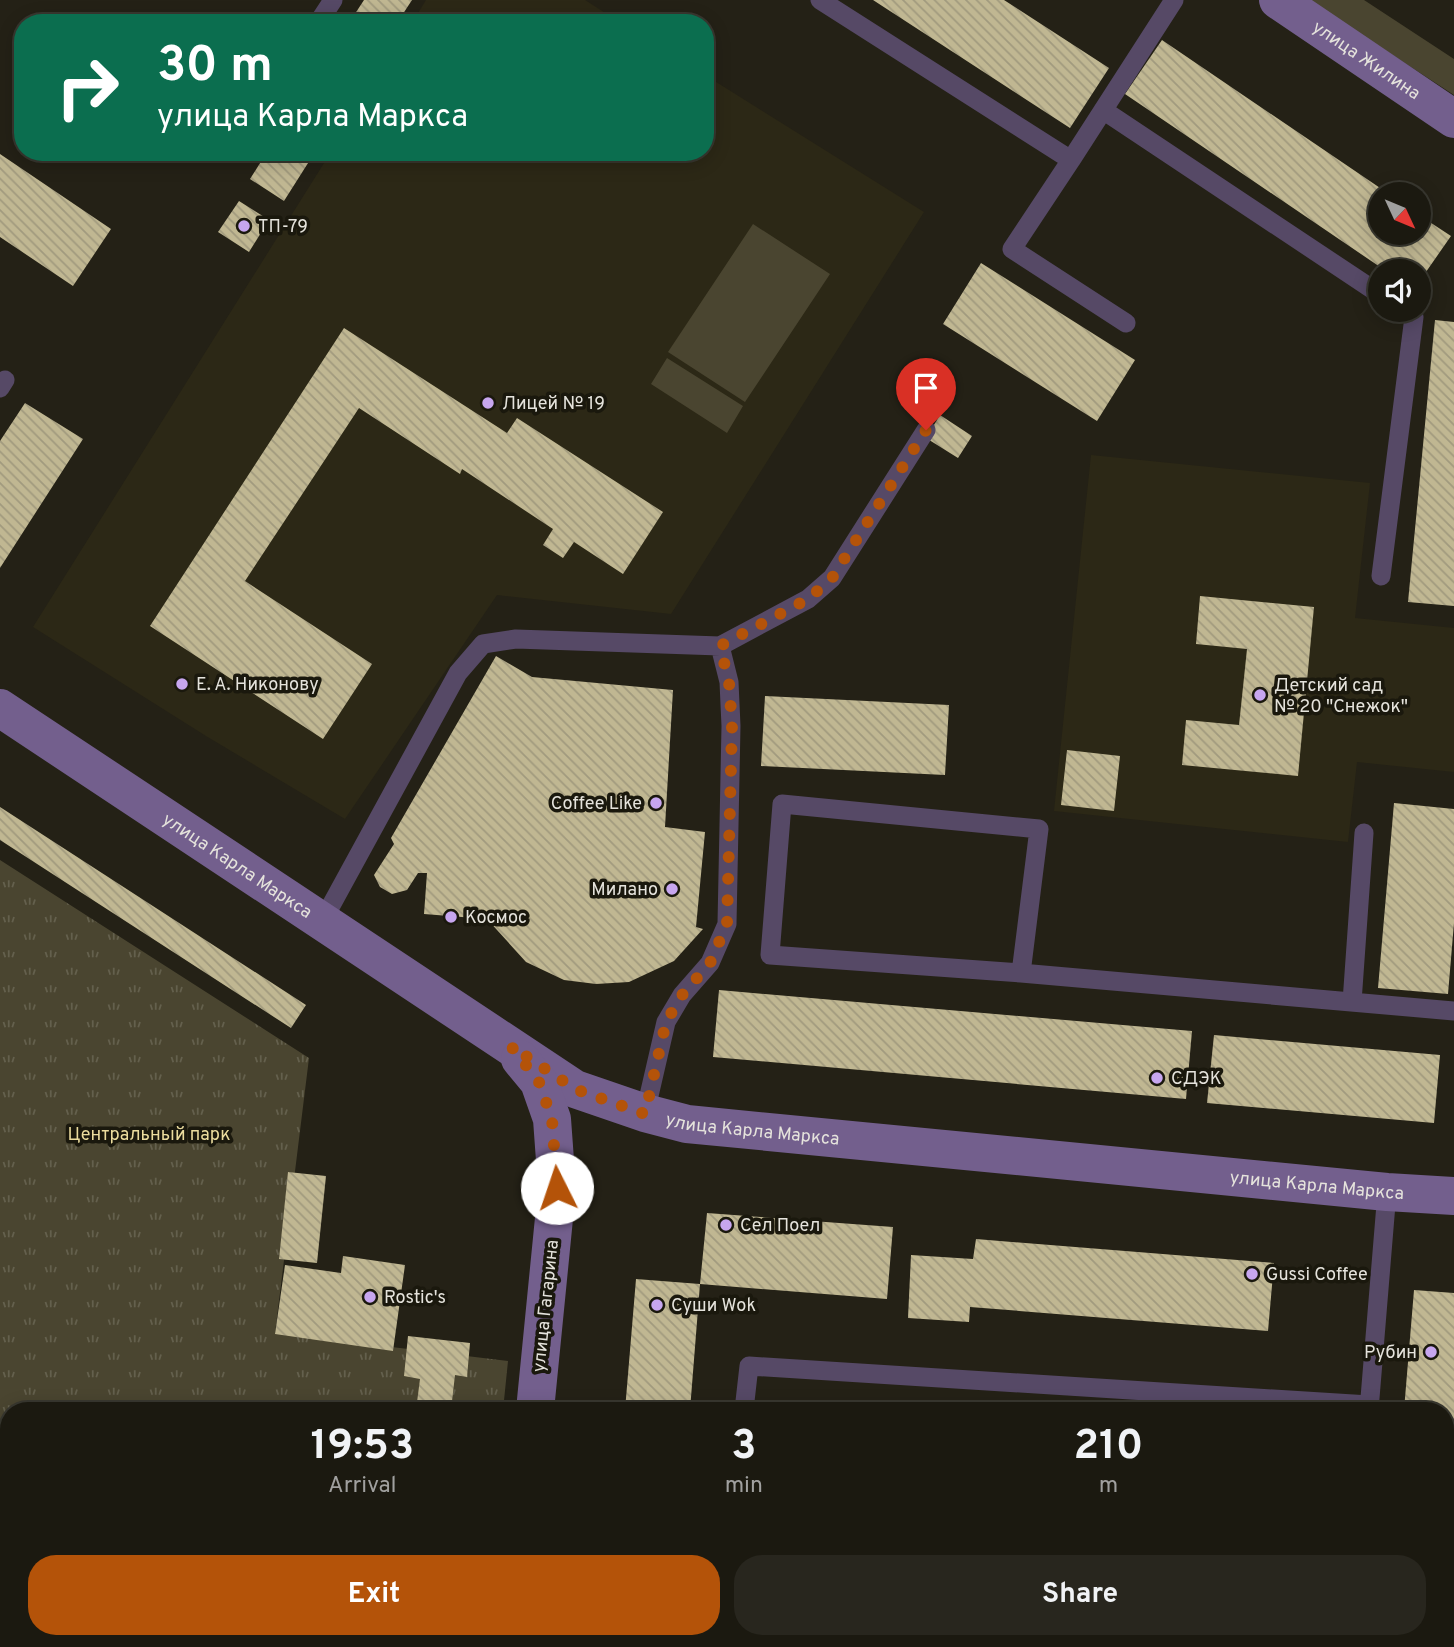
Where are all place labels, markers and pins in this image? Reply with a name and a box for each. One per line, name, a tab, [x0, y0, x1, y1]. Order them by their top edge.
place label: ТП-79	[258, 216, 308, 239]
marker: ТП-79	[236, 218, 252, 234]
pin	[896, 358, 956, 430]
place label: Лицей № 19	[502, 393, 605, 416]
marker: Лицей № 19	[480, 395, 496, 411]
place label: Е. А. Никонову	[196, 674, 319, 697]
place label: Детский сад № 20 "Снежок"	[1274, 675, 1408, 719]
marker: Е. А. Никонову	[174, 676, 190, 692]
marker: Детский сад № 20 "Снежок"	[1252, 687, 1268, 703]
place label: Coffee Like	[551, 793, 642, 816]
marker: Coffee Like	[648, 795, 664, 811]
place label: Милано	[591, 879, 658, 902]
marker: Милано	[664, 881, 680, 897]
place label: Космос	[465, 907, 527, 930]
marker: Космос	[443, 909, 459, 925]
place label: СДЭК	[1171, 1068, 1222, 1091]
marker: СДЭК	[1149, 1070, 1165, 1086]
place label: Сел Поел	[740, 1215, 820, 1238]
marker: Сел Поел	[718, 1217, 734, 1233]
place label: Gussi Coffee	[1266, 1264, 1368, 1287]
marker: Gussi Coffee	[1244, 1266, 1260, 1282]
place label: Rostic's	[384, 1287, 446, 1310]
marker: Rostic's	[362, 1289, 378, 1305]
place label: Суши Wok	[671, 1295, 756, 1318]
marker: Суши Wok	[649, 1297, 665, 1313]
place label: Рубин	[1364, 1342, 1417, 1365]
marker: Рубин	[1423, 1344, 1439, 1360]

